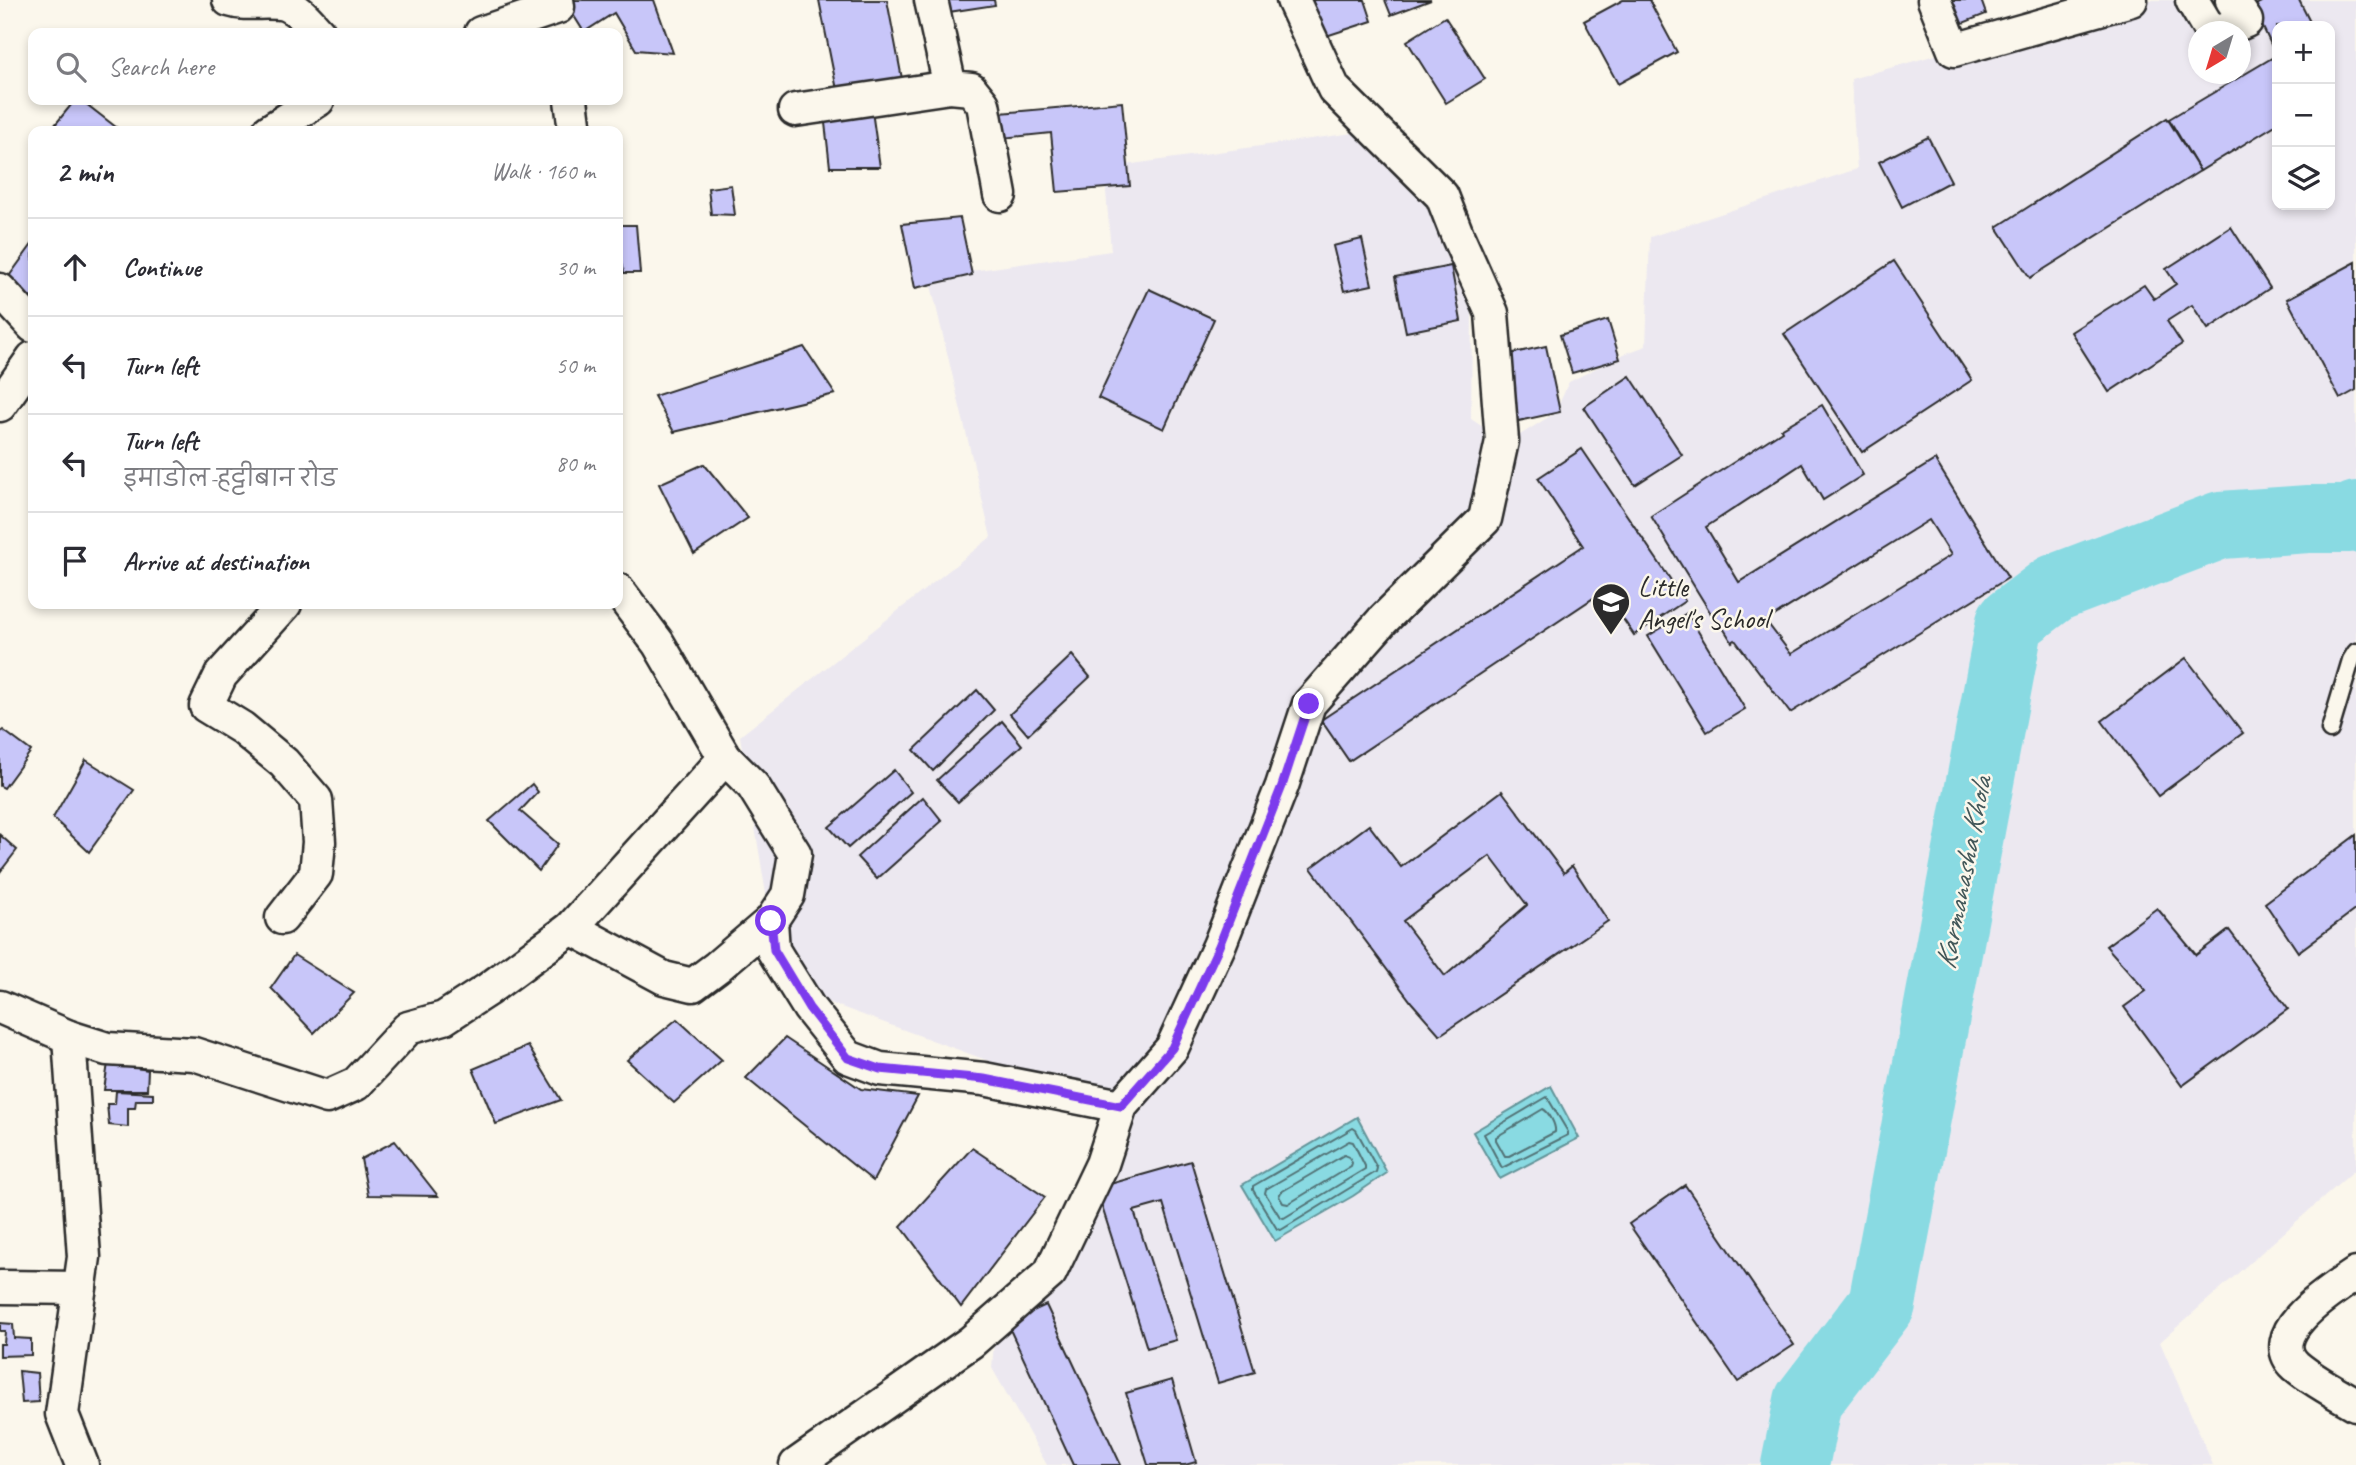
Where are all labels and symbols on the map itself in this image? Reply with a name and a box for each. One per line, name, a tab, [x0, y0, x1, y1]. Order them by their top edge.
north arrow	[2188, 21, 2251, 84]
place label: Little Angel's School	[1638, 569, 1774, 636]
school or university icon: Little Angel's School	[1590, 581, 1632, 636]
route end	[1293, 688, 1324, 719]
water label: Karmanasha Khola	[1926, 770, 2001, 972]
route start	[755, 905, 786, 936]

